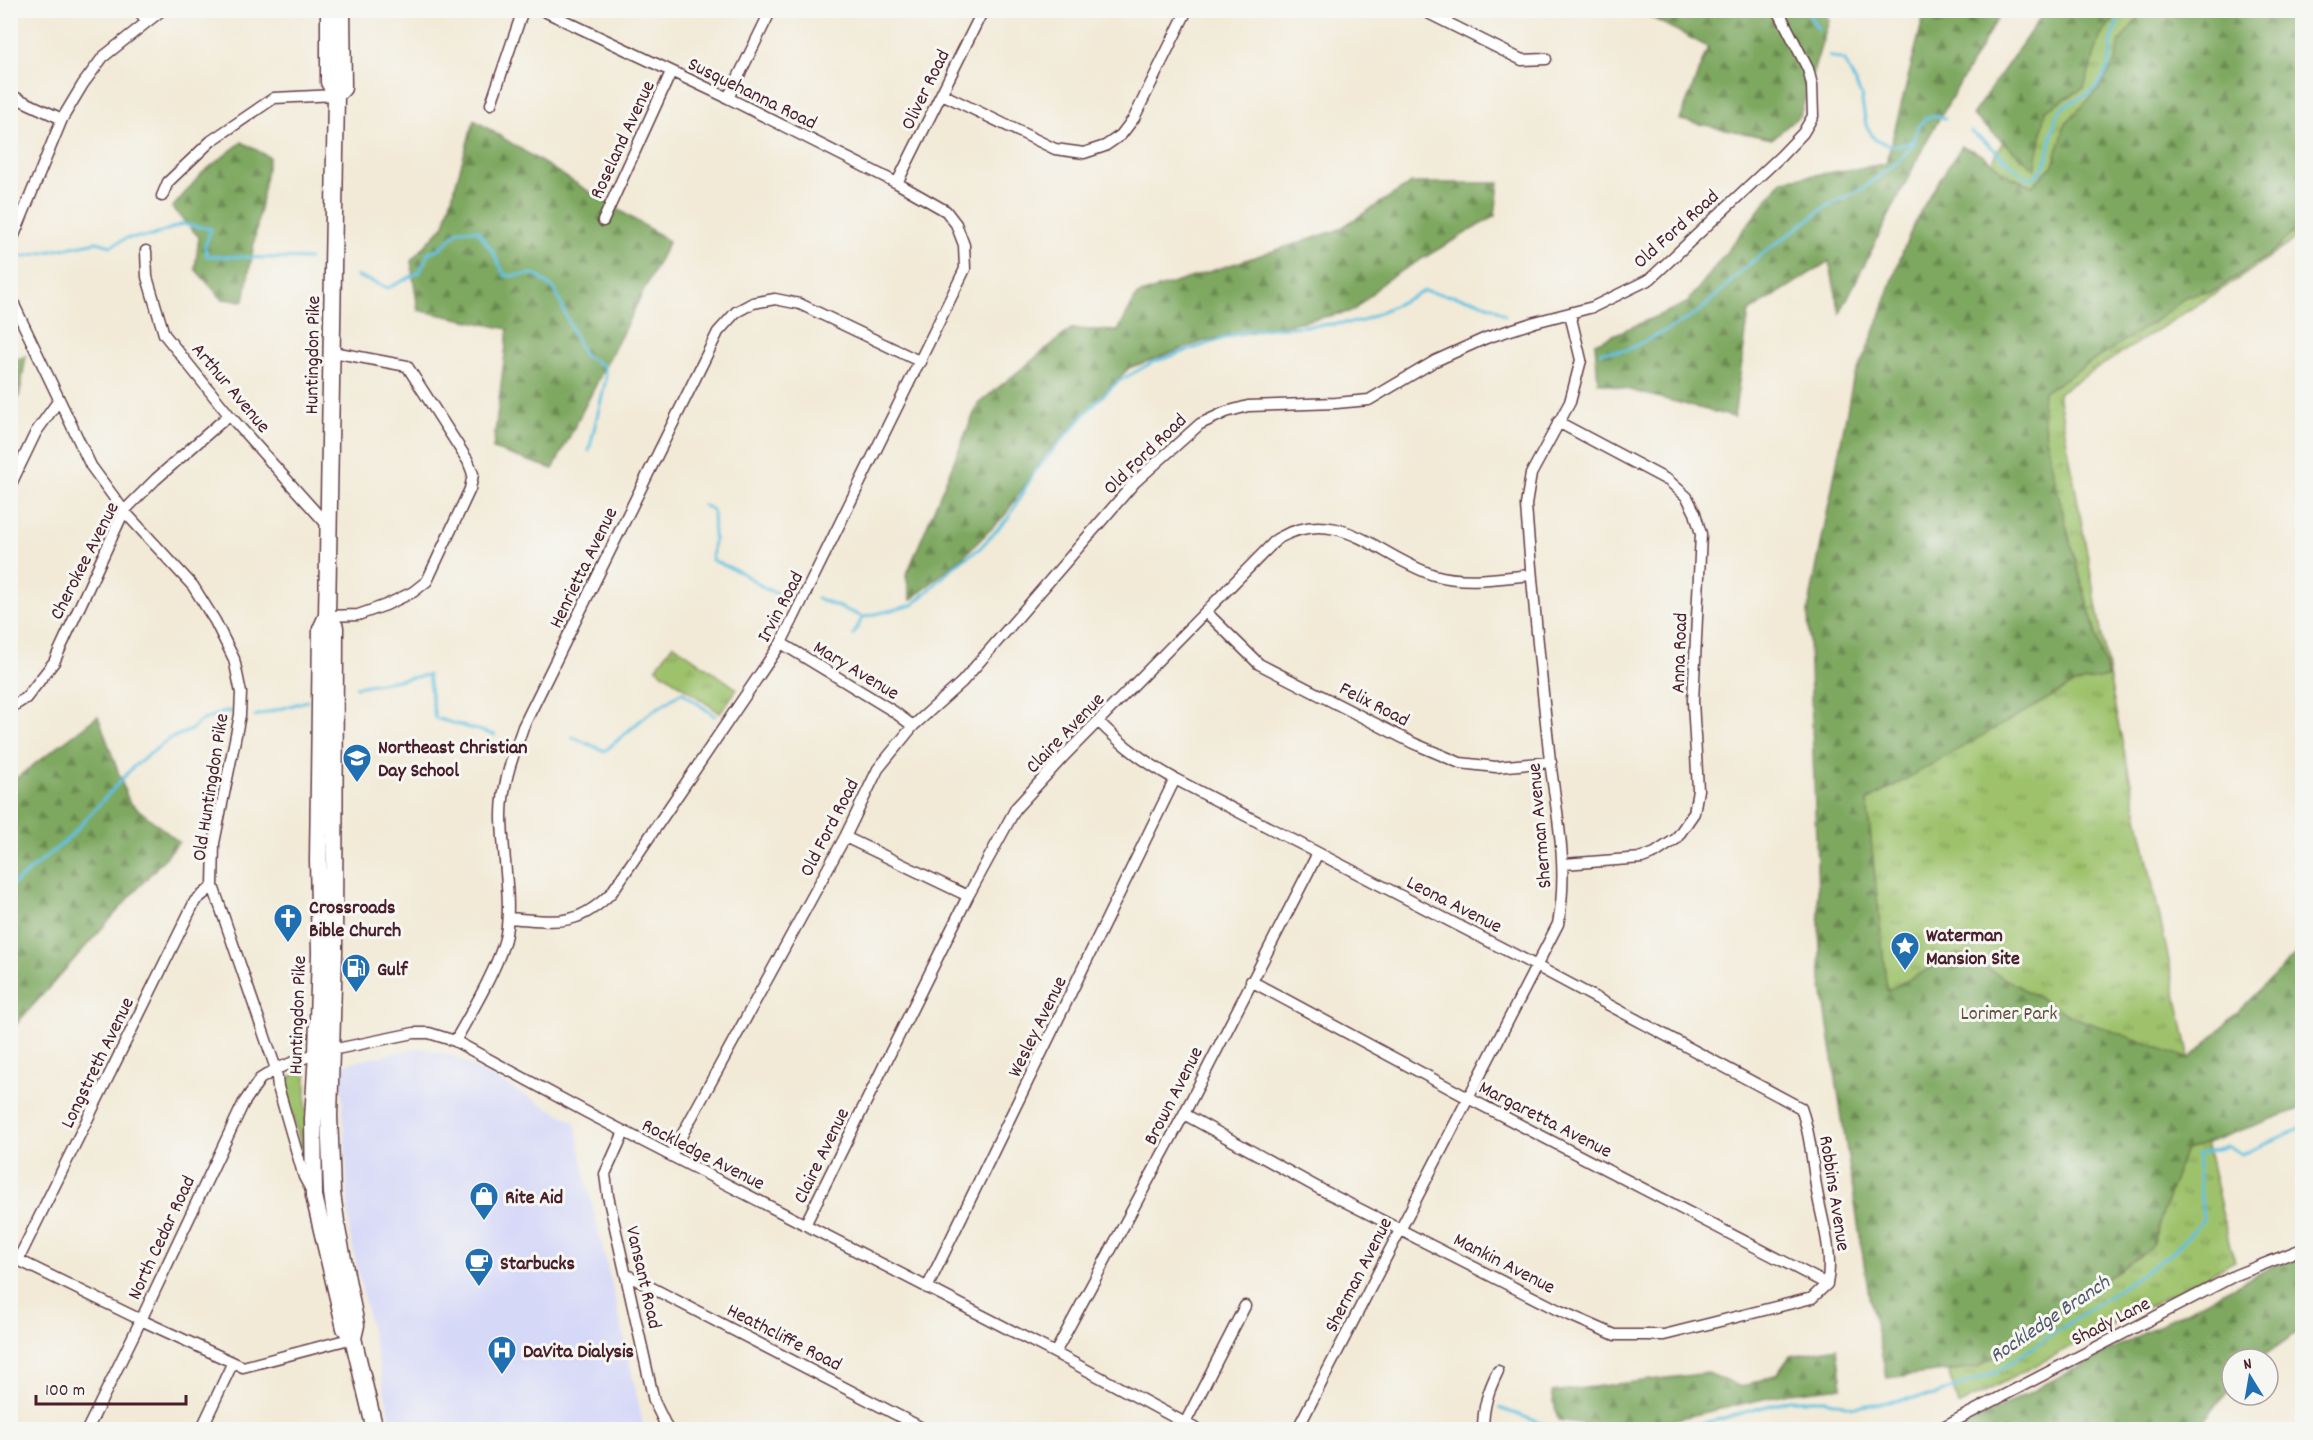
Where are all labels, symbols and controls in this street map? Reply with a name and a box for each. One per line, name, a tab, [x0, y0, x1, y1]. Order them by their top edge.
street label: Oliver Road	[895, 45, 958, 135]
street label: Susquehanna Road	[682, 51, 821, 138]
street label: Roseland Avenue	[584, 76, 664, 204]
street label: Old Ford Road	[1628, 184, 1726, 276]
street label: Huntingdon Pike	[299, 295, 329, 415]
street label: Arthur Avenue	[184, 338, 276, 440]
street label: Old Ford Road	[1098, 408, 1194, 502]
street label: Cherokee Avenue	[44, 497, 128, 625]
street label: Henrietta Avenue	[543, 503, 626, 634]
street label: Irvin Road	[751, 567, 812, 648]
street label: Anna Road	[1666, 612, 1696, 694]
street label: Mary Avenue	[807, 635, 904, 708]
street label: Felix Road	[1334, 676, 1414, 735]
street label: Claire Avenue	[1020, 687, 1112, 781]
street label: Old Huntingdon Pike	[186, 711, 237, 863]
place label: Northeast Christian Day School	[378, 735, 528, 786]
school or university icon: Northeast Christian Day School	[341, 742, 373, 784]
street label: Sherman Avenue	[1522, 762, 1560, 890]
street label: Old Ford Road	[794, 774, 867, 882]
street label: Leona Avenue	[1401, 870, 1506, 942]
place label: Crossroads Bible Church	[309, 895, 401, 946]
church icon: Crossroads Bible Church	[272, 902, 304, 944]
place label: Waterman Mansion Site	[1926, 923, 2020, 974]
place icon: Waterman Mansion Site	[1889, 930, 1921, 972]
fuel station icon: Gulf	[340, 952, 372, 994]
street label: Huntingdon Pike	[283, 955, 315, 1075]
place label: Gulf	[377, 957, 408, 985]
street label: Wesley Avenue	[1002, 972, 1075, 1083]
street label: Longstreth Avenue	[55, 993, 143, 1134]
park label: Lorimer Park	[1961, 1001, 2057, 1029]
street label: Brown Avenue	[1138, 1042, 1212, 1150]
street label: Margaretta Avenue	[1473, 1075, 1616, 1166]
street label: Claire Avenue	[787, 1104, 858, 1209]
street label: Rockledge Avenue	[636, 1113, 769, 1199]
street label: Robbins Avenue	[1810, 1134, 1856, 1253]
street label: North Cedar Road	[122, 1172, 204, 1305]
shop icon: Rite Aid	[468, 1180, 500, 1222]
place label: Rite Aid	[505, 1185, 563, 1213]
street label: Sherman Avenue	[1319, 1213, 1401, 1338]
street label: Vansant Road	[617, 1224, 667, 1332]
street label: Mankin Avenue	[1448, 1227, 1560, 1302]
cafe icon: Starbucks	[463, 1246, 495, 1288]
place label: Starbucks	[500, 1251, 575, 1279]
water label: Rockledge Branch	[1985, 1268, 2118, 1372]
street label: Shady Lane	[2067, 1291, 2156, 1354]
street label: Heathcliffe Road	[721, 1298, 846, 1380]
hospital icon: DaVita Dialysis	[486, 1334, 518, 1376]
place label: DaVita Dialysis	[523, 1339, 634, 1367]
north arrow	[2220, 1347, 2280, 1407]
text: N	[2242, 1353, 2254, 1377]
scale bar	[36, 1368, 186, 1406]
text: 100 m	[45, 1379, 85, 1404]

